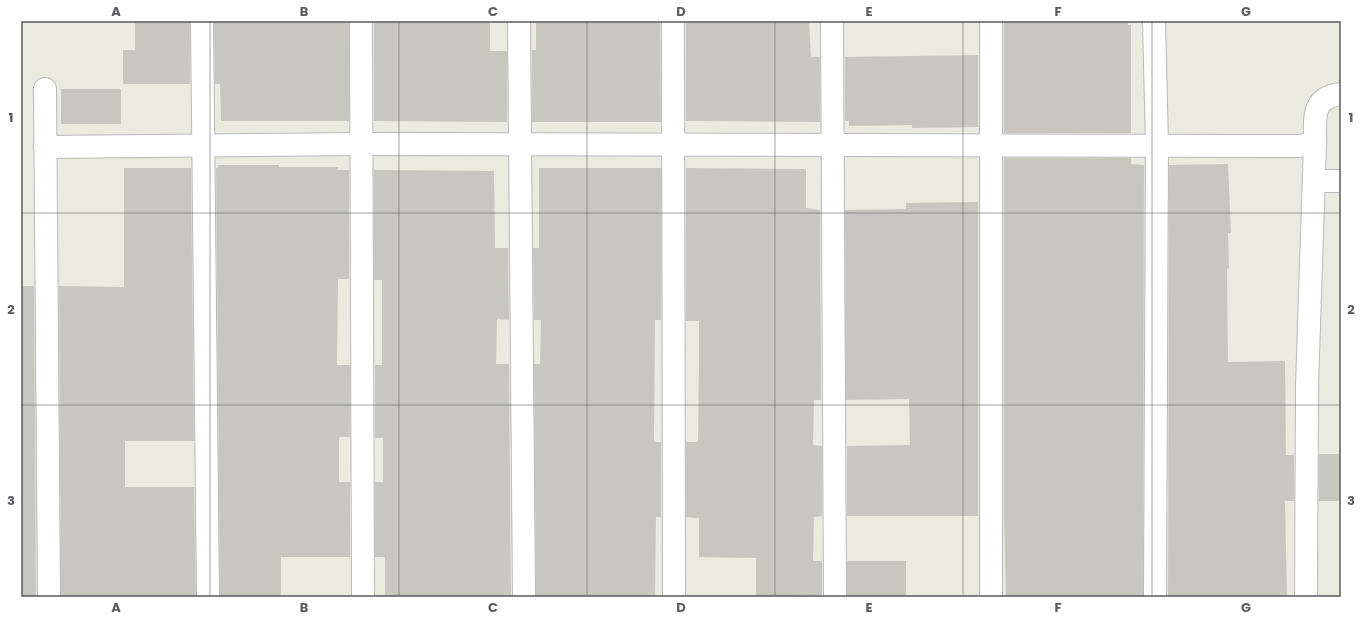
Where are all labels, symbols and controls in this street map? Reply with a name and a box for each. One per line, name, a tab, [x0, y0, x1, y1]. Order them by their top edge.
text: A	[111, 2, 121, 21]
text: B	[300, 2, 309, 21]
text: C	[488, 2, 498, 21]
text: D	[676, 2, 686, 21]
text: E	[865, 2, 873, 21]
text: F	[1054, 2, 1062, 21]
text: G	[1241, 2, 1251, 21]
text: 1	[9, 108, 13, 127]
text: 1	[1349, 108, 1353, 127]
text: 2	[7, 300, 15, 319]
text: 2	[1347, 300, 1355, 319]
text: 3	[7, 491, 15, 510]
text: 3	[1347, 491, 1355, 510]
text: A	[111, 598, 121, 617]
text: B	[300, 598, 309, 617]
text: C	[488, 598, 498, 617]
text: D	[676, 598, 686, 617]
text: E	[865, 598, 873, 617]
text: F	[1054, 598, 1062, 617]
text: G	[1241, 598, 1251, 617]

